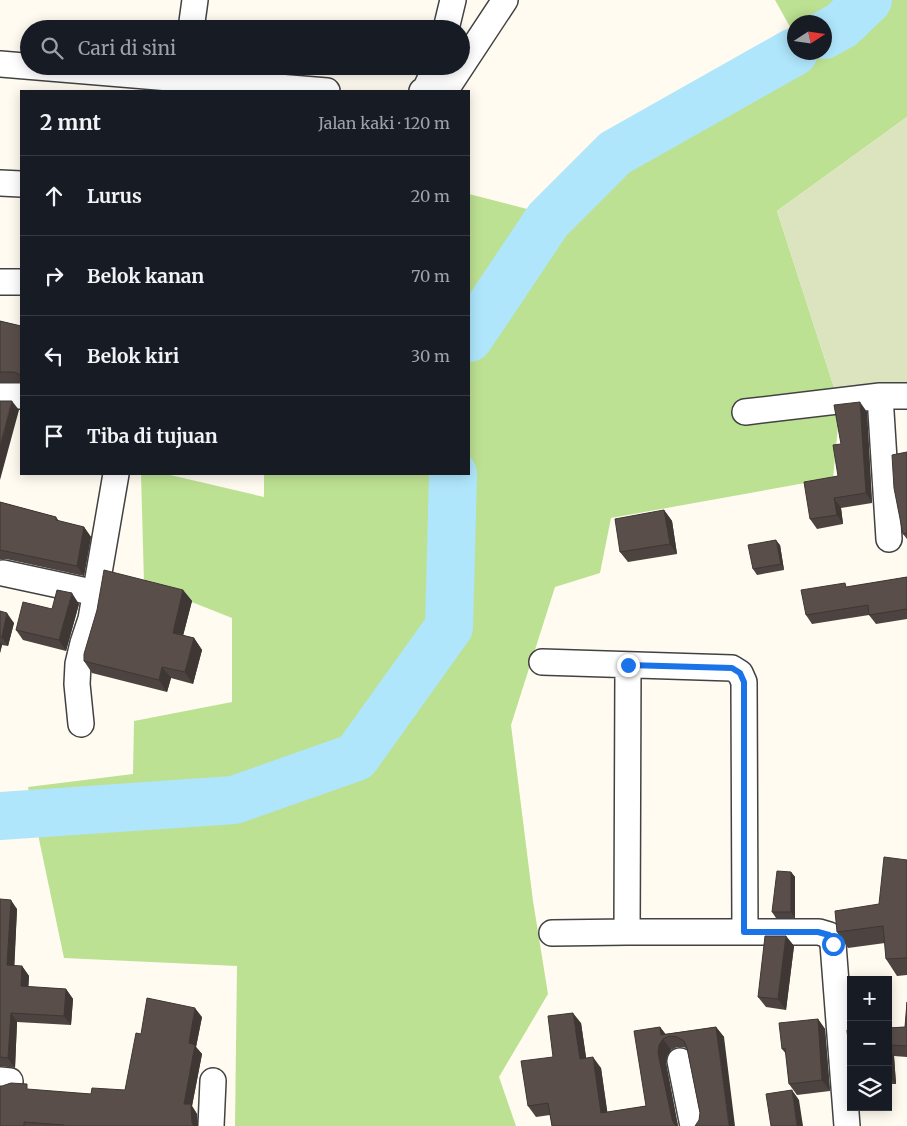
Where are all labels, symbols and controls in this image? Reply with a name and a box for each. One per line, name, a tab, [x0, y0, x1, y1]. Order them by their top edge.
north arrow	[787, 15, 832, 60]
search box	[20, 20, 470, 75]
icon: search	[38, 34, 66, 62]
text: Cari di sini	[78, 36, 176, 60]
text: 2 mnt	[40, 109, 101, 136]
text: Jalan kaki · 120 m	[318, 113, 450, 133]
icon: ahead	[40, 182, 68, 210]
text: Lurus	[87, 184, 142, 208]
text: 20 m	[411, 186, 450, 206]
icon: right	[40, 262, 68, 290]
text: Belok kanan	[87, 264, 204, 288]
text: 70 m	[411, 266, 450, 286]
icon: left	[40, 342, 68, 370]
text: Belok kiri	[87, 344, 179, 368]
text: 30 m	[411, 346, 450, 366]
icon: arrive	[40, 422, 68, 450]
text: Tiba di tujuan	[87, 424, 218, 448]
route end	[617, 654, 640, 677]
route start	[822, 933, 845, 956]
map controls	[847, 976, 892, 1111]
button: +	[847, 976, 892, 1021]
button: −	[847, 1021, 892, 1066]
button: layers	[847, 1066, 892, 1111]

